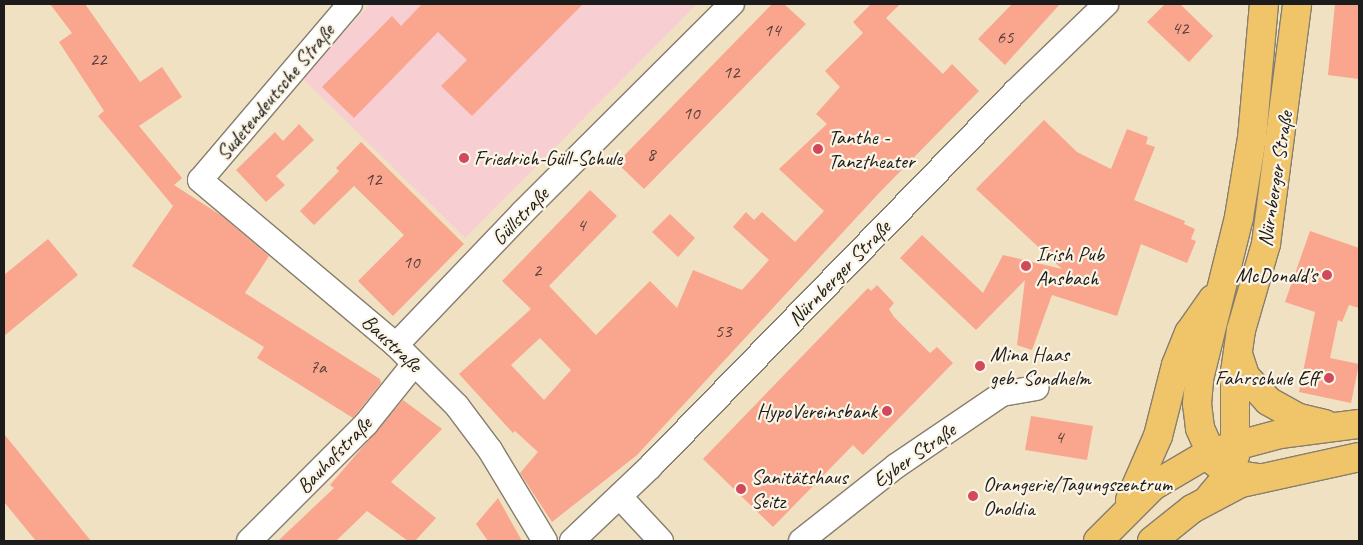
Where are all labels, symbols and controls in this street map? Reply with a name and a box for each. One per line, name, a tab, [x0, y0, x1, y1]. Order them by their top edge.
street label: Sudetendeutsche Straße	[210, 18, 340, 166]
house number: 42	[1171, 18, 1189, 40]
house number: 14	[763, 20, 781, 42]
house number: 65	[996, 27, 1014, 49]
house number: 22	[89, 49, 107, 71]
house number: 12	[722, 62, 740, 84]
house number: 10	[682, 103, 700, 125]
street label: Nürnberger Straße	[1252, 109, 1298, 249]
place label: Tanthe - Tanztheater	[828, 124, 914, 174]
marker: Tanthe - Tanztheater	[812, 143, 824, 155]
house number: 8	[647, 144, 655, 166]
place label: Friedrich-Güll-Schule	[474, 145, 622, 171]
marker: Friedrich-Güll-Schule	[458, 152, 470, 164]
house number: 12	[364, 169, 382, 191]
street label: Güllstraße	[486, 182, 554, 250]
house number: 4	[577, 215, 585, 237]
street label: Nürnberger Straße	[782, 215, 896, 331]
place label: Irish Pub Ansbach	[1036, 241, 1103, 291]
house number: 10	[402, 252, 420, 274]
house number: 2	[533, 260, 541, 282]
marker: Irish Pub Ansbach	[1020, 260, 1032, 272]
place label: McDonald's	[1236, 262, 1317, 288]
marker: McDonald's	[1321, 269, 1333, 281]
street label: Baustraße	[357, 309, 427, 377]
house number: 53	[714, 321, 732, 343]
place label: Mina Haas geb. Sondhelm	[990, 341, 1091, 391]
house number: 7a	[310, 357, 326, 379]
marker: Mina Haas geb. Sondhelm	[974, 360, 986, 372]
place label: Fahrschule Eff	[1215, 365, 1319, 391]
marker: Fahrschule Eff	[1323, 372, 1335, 384]
place label: HypoVereinsbank	[756, 398, 877, 424]
marker: HypoVereinsbank	[881, 405, 893, 417]
street label: Bauhofstraße	[291, 411, 377, 499]
street label: Eyber Straße	[867, 417, 961, 493]
house number: 4	[1055, 427, 1063, 449]
place label: Sanitätshaus Seitz	[751, 464, 847, 514]
place label: Orangerie/Tagungszentrum Onoldia	[983, 471, 1172, 521]
marker: Sanitätshaus Seitz	[735, 483, 747, 495]
marker: Orangerie/Tagungszentrum Onoldia	[967, 490, 979, 502]

